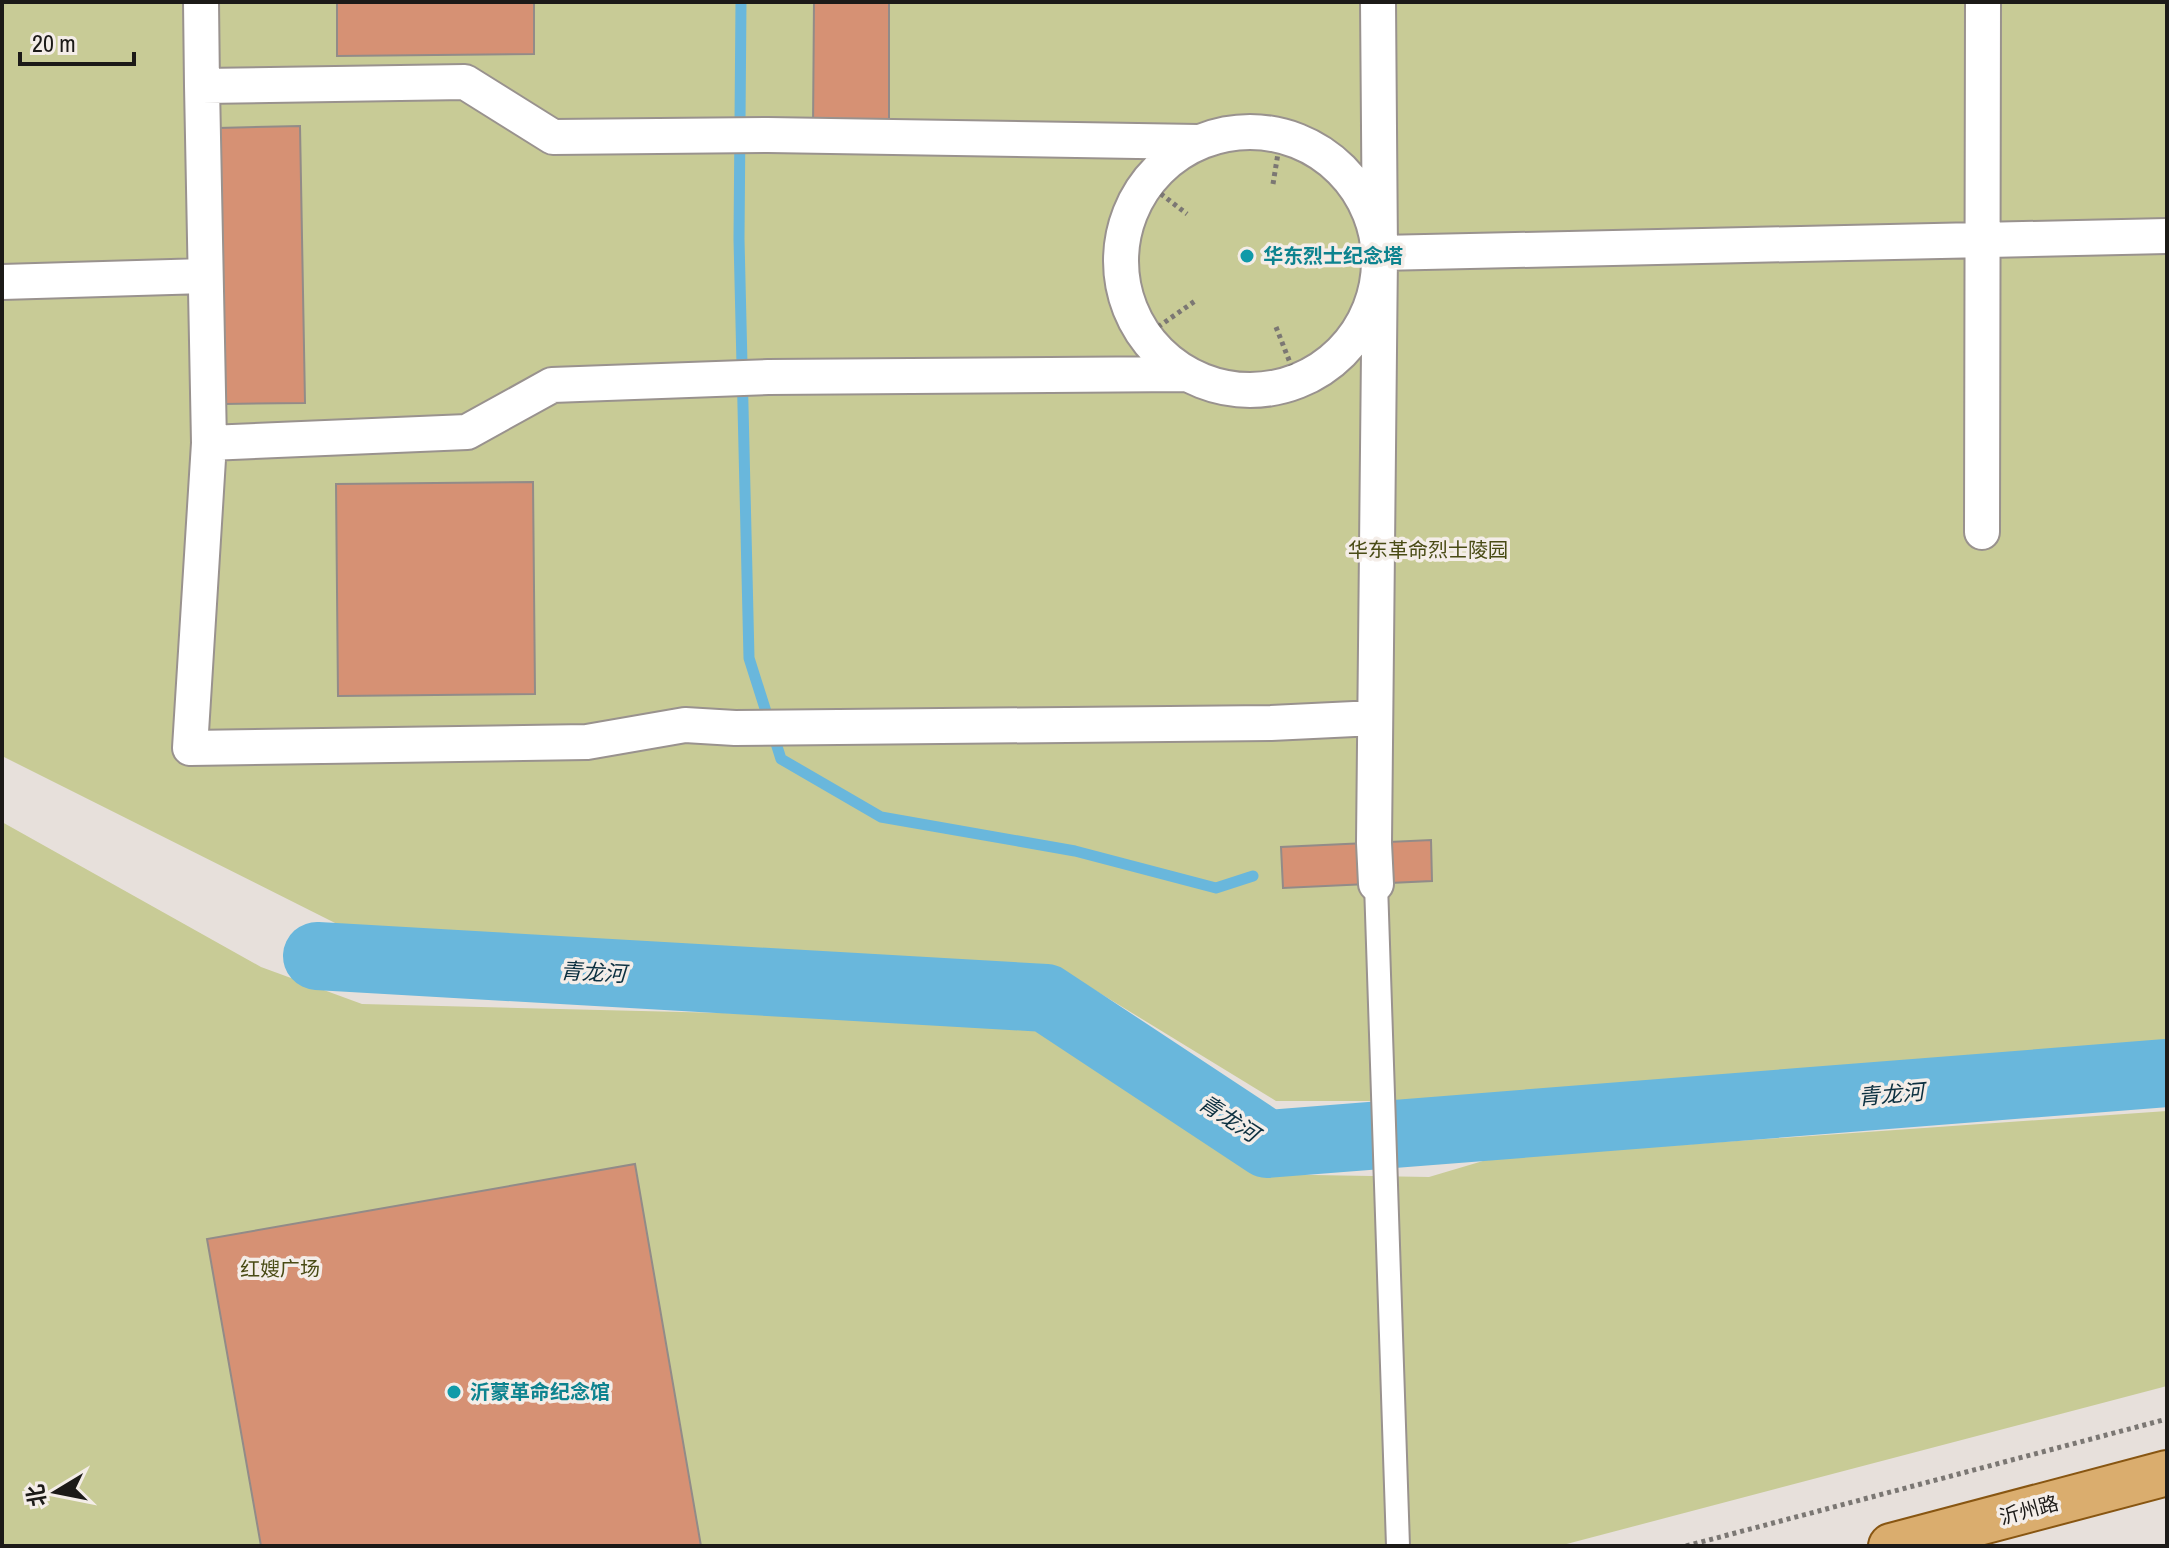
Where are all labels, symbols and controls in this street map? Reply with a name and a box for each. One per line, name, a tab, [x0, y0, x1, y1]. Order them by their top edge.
scale bar	[20, 16, 134, 66]
text: 20 m	[32, 27, 76, 59]
place label: 华东烈士纪念塔	[1263, 242, 1403, 269]
marker: 华东烈士纪念塔	[1238, 247, 1256, 265]
park label: 华东革命烈士陵园	[1348, 536, 1508, 563]
water label: 青龙河	[559, 955, 631, 989]
water label: 青龙河	[1857, 1076, 1929, 1112]
water label: 青龙河	[1193, 1087, 1268, 1151]
park label: 红嫂广场	[240, 1255, 320, 1282]
place label: 沂蒙革命纪念馆	[470, 1378, 610, 1405]
marker: 沂蒙革命纪念馆	[445, 1383, 463, 1401]
north arrow	[16, 1452, 96, 1532]
text: 北	[20, 1482, 53, 1509]
street label: 沂州路	[1996, 1489, 2061, 1530]

